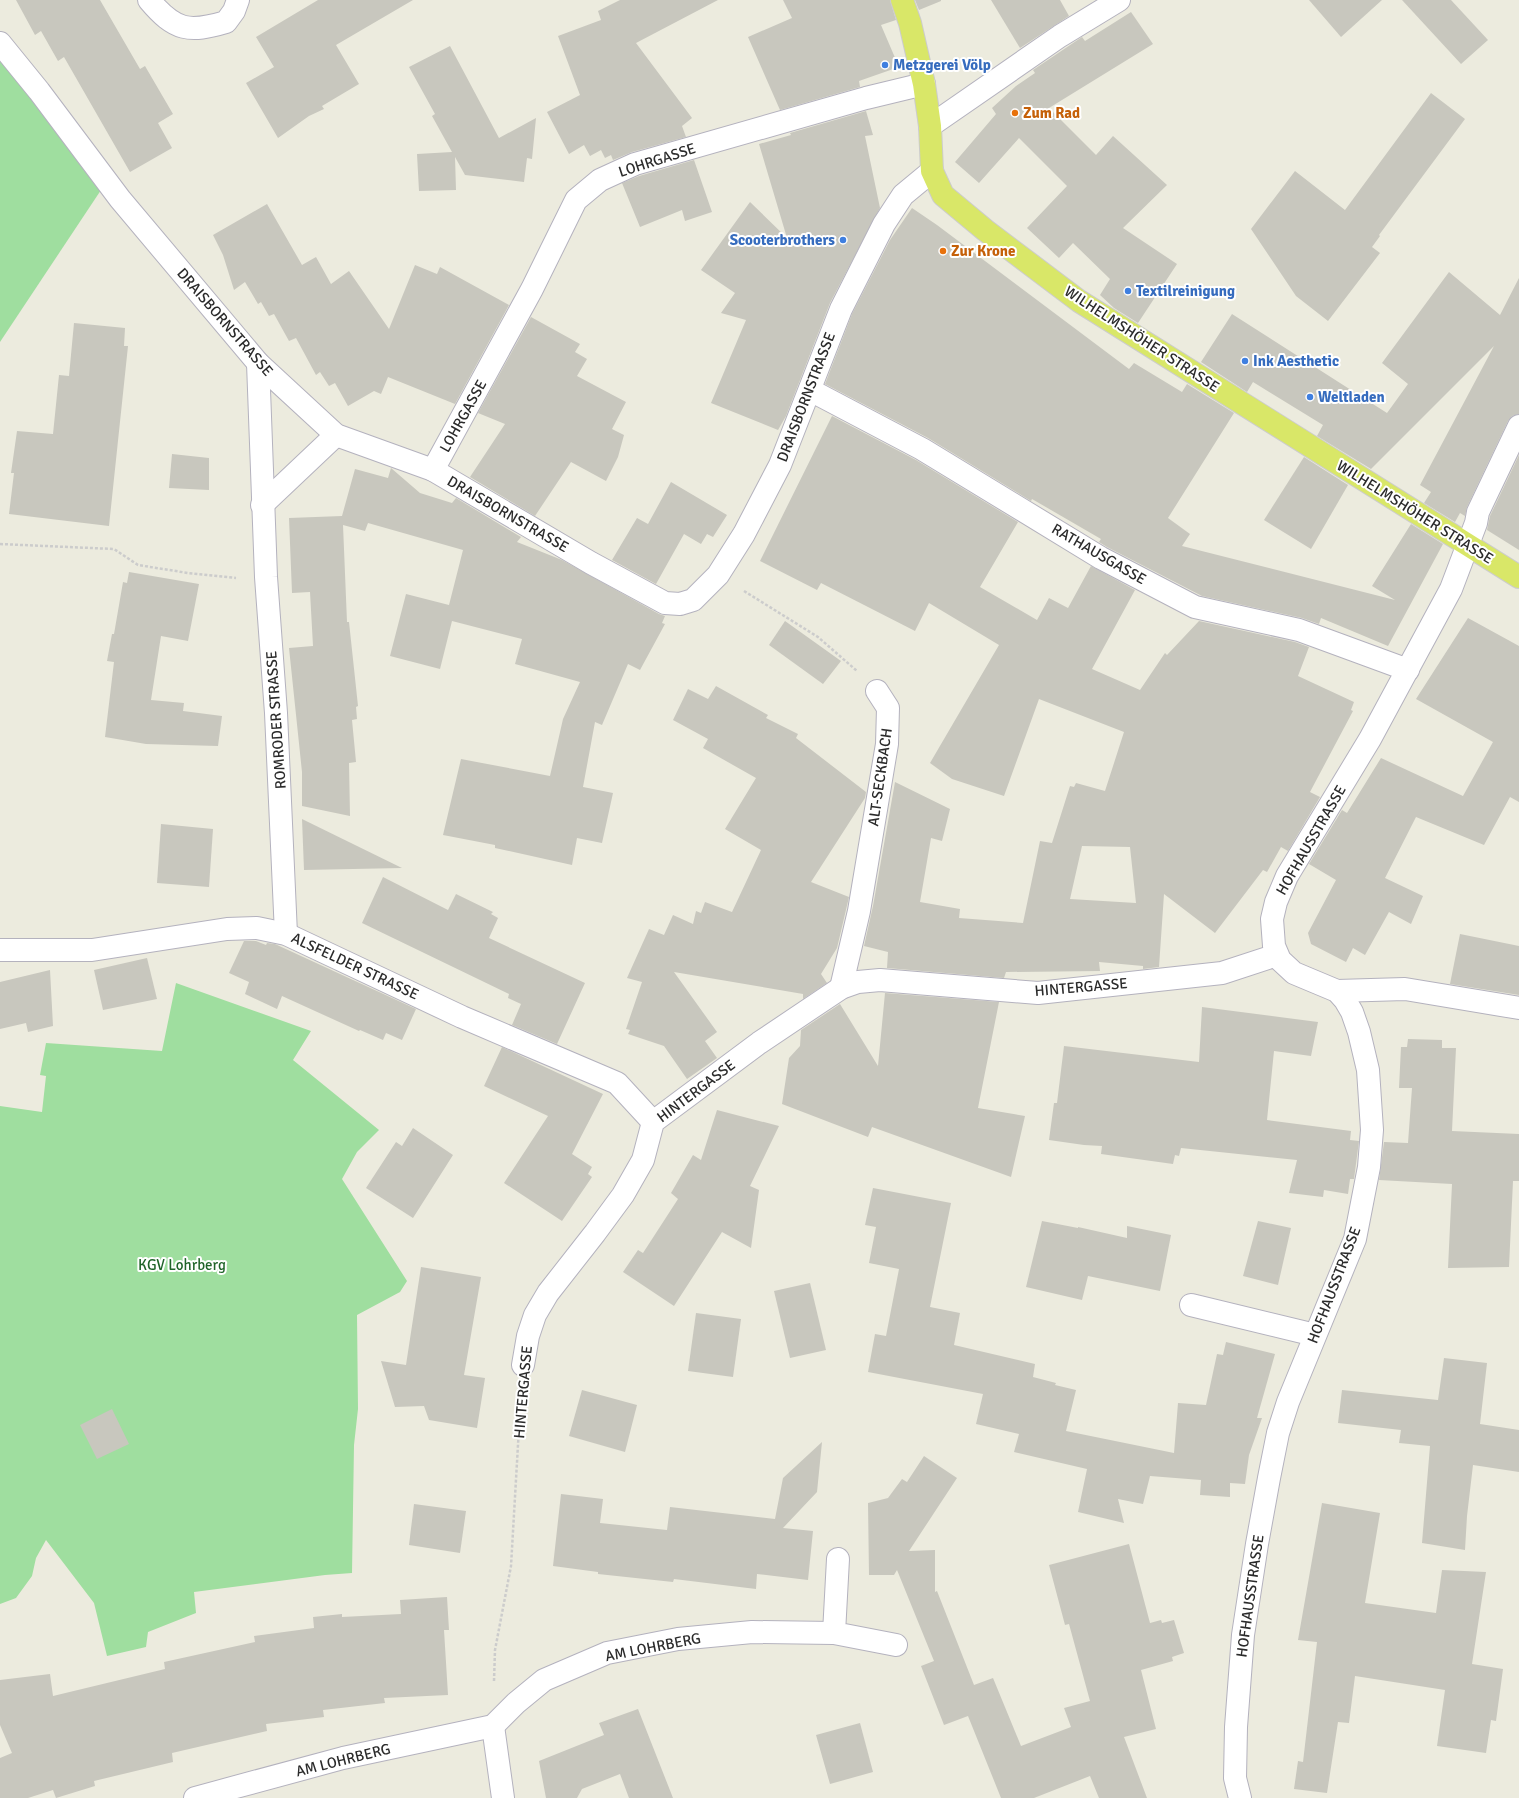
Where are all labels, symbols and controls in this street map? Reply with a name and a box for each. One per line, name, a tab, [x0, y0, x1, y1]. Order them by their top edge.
place label: Metzgerei Völp	[893, 56, 991, 74]
marker: Metzgerei Völp	[880, 60, 890, 70]
place label: Zum Rad	[1023, 104, 1080, 122]
marker: Zum Rad	[1010, 108, 1020, 118]
street label: LOHRGASSE	[616, 139, 698, 181]
place label: Scooterbrothers	[730, 231, 835, 249]
marker: Scooterbrothers	[838, 235, 848, 245]
place label: Zur Krone	[951, 242, 1016, 260]
marker: Zur Krone	[938, 246, 948, 256]
street label: DRAISBORNSTRASSE	[173, 264, 277, 380]
street label: WILHELMSHÖHER STRASSE	[1061, 282, 1223, 396]
place label: Textilreinigung	[1136, 282, 1235, 300]
marker: Textilreinigung	[1123, 286, 1133, 296]
street label: DRAISBORNSTRASSE	[773, 330, 839, 464]
place label: Ink Aesthetic	[1253, 352, 1339, 370]
marker: Ink Aesthetic	[1240, 356, 1250, 366]
street label: LOHRGASSE	[436, 377, 490, 455]
place label: Weltladen	[1318, 388, 1385, 406]
marker: Weltladen	[1305, 392, 1315, 402]
street label: WILHELMSHÖHER STRASSE	[1333, 456, 1497, 568]
street label: DRAISBORNSTRASSE	[444, 472, 572, 556]
street label: RATHAUSGASSE	[1049, 520, 1149, 588]
street label: ROMRODER STRASSE	[262, 650, 290, 790]
street label: ALT-SECKBACH	[864, 727, 896, 827]
street label: HOFHAUSSTRASSE	[1272, 782, 1350, 898]
street label: ALSFELDER STRASSE	[288, 929, 422, 1003]
street label: HINTERGASSE	[1034, 974, 1128, 1000]
street label: HINTERGASSE	[653, 1056, 739, 1126]
street label: HOFHAUSSTRASSE	[1303, 1224, 1365, 1346]
park label: KGV Lohrberg	[138, 1256, 226, 1274]
street label: HINTERGASSE	[510, 1345, 536, 1439]
street label: HOFHAUSSTRASSE	[1232, 1533, 1268, 1659]
street label: AM LOHRBERG	[604, 1629, 702, 1665]
street label: AM LOHRBERG	[294, 1740, 392, 1780]

